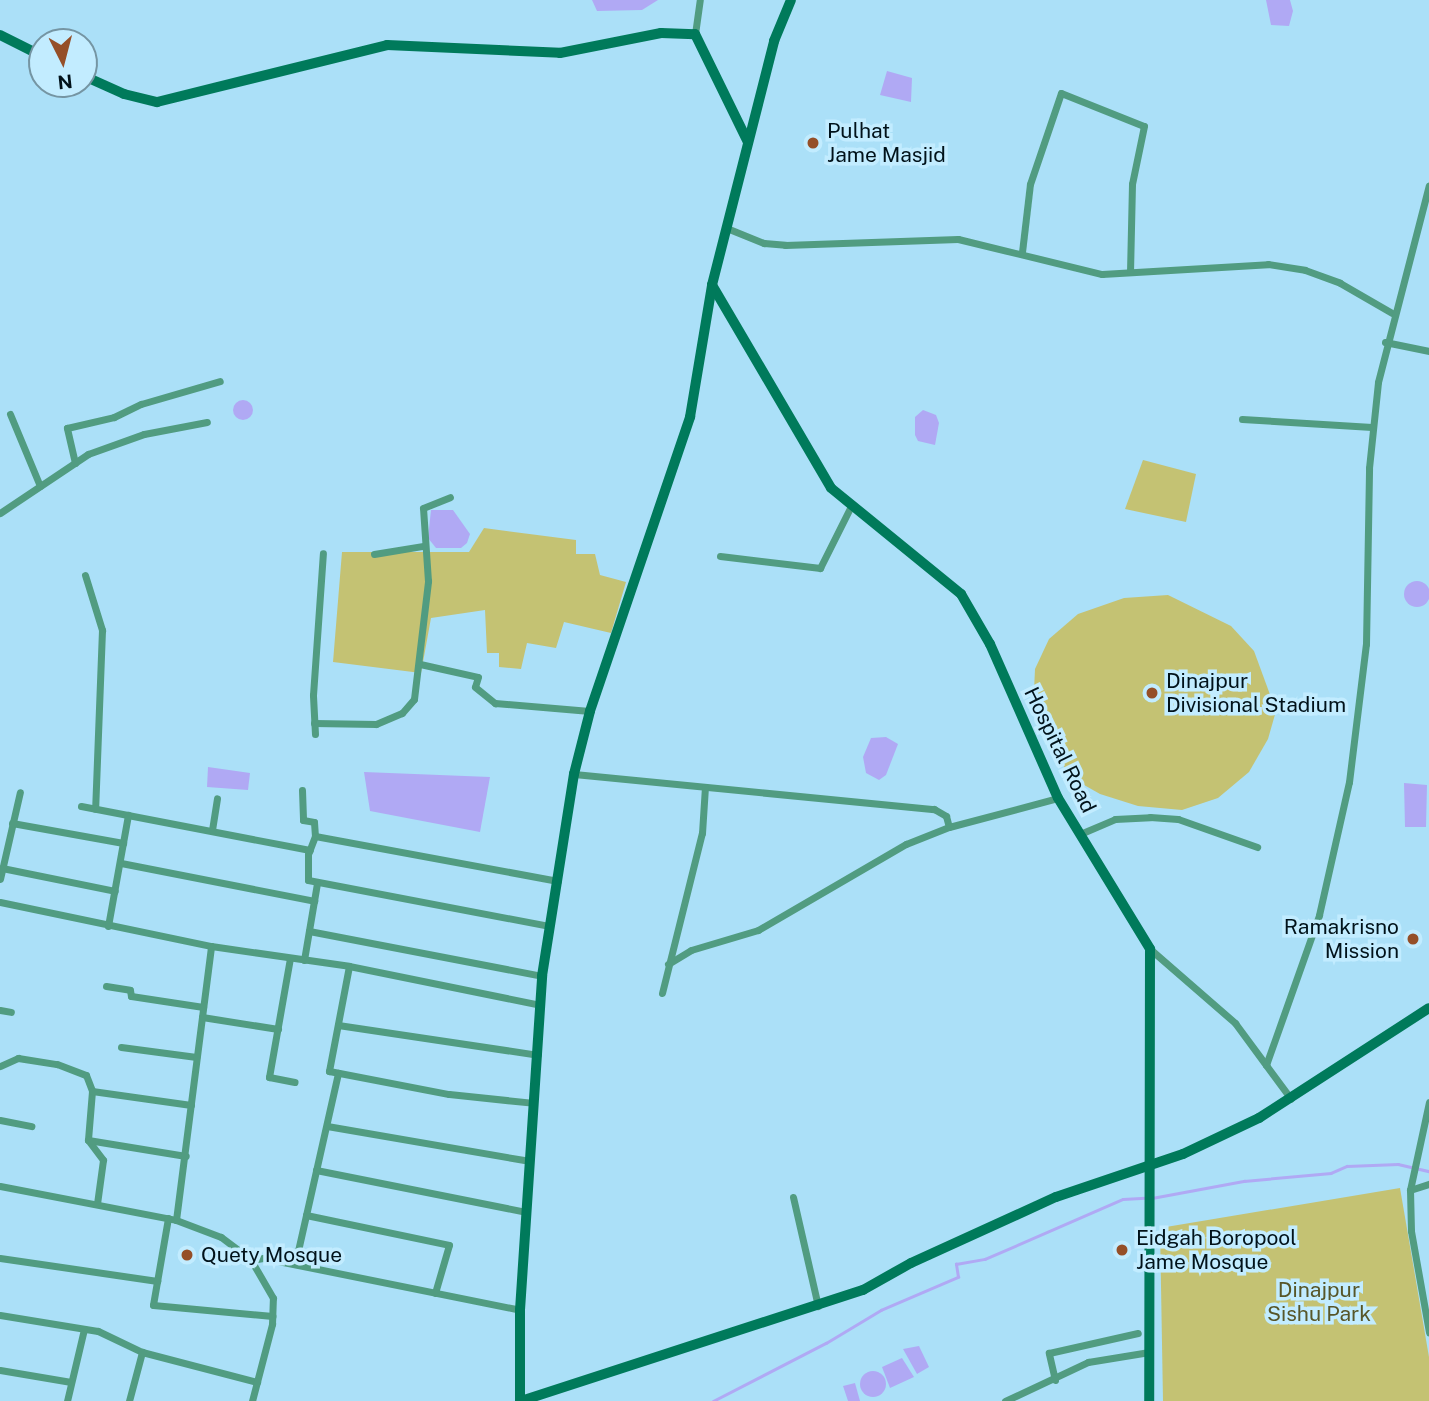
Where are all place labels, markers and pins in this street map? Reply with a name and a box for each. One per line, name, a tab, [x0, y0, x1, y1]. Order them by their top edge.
place label: Pulhat Jame Masjid	[827, 118, 946, 168]
marker: Pulhat Jame Masjid	[805, 135, 821, 151]
place label: Dinajpur Divisional Stadium	[1166, 668, 1346, 718]
marker: Dinajpur Divisional Stadium	[1144, 685, 1160, 701]
place label: Ramakrisno Mission	[1284, 914, 1399, 964]
marker: Ramakrisno Mission	[1405, 931, 1421, 947]
place label: Eidgah Boropool Jame Mosque	[1136, 1225, 1297, 1275]
place label: Quety Mosque	[201, 1242, 342, 1268]
marker: Eidgah Boropool Jame Mosque	[1114, 1242, 1130, 1258]
marker: Quety Mosque	[179, 1247, 195, 1263]

